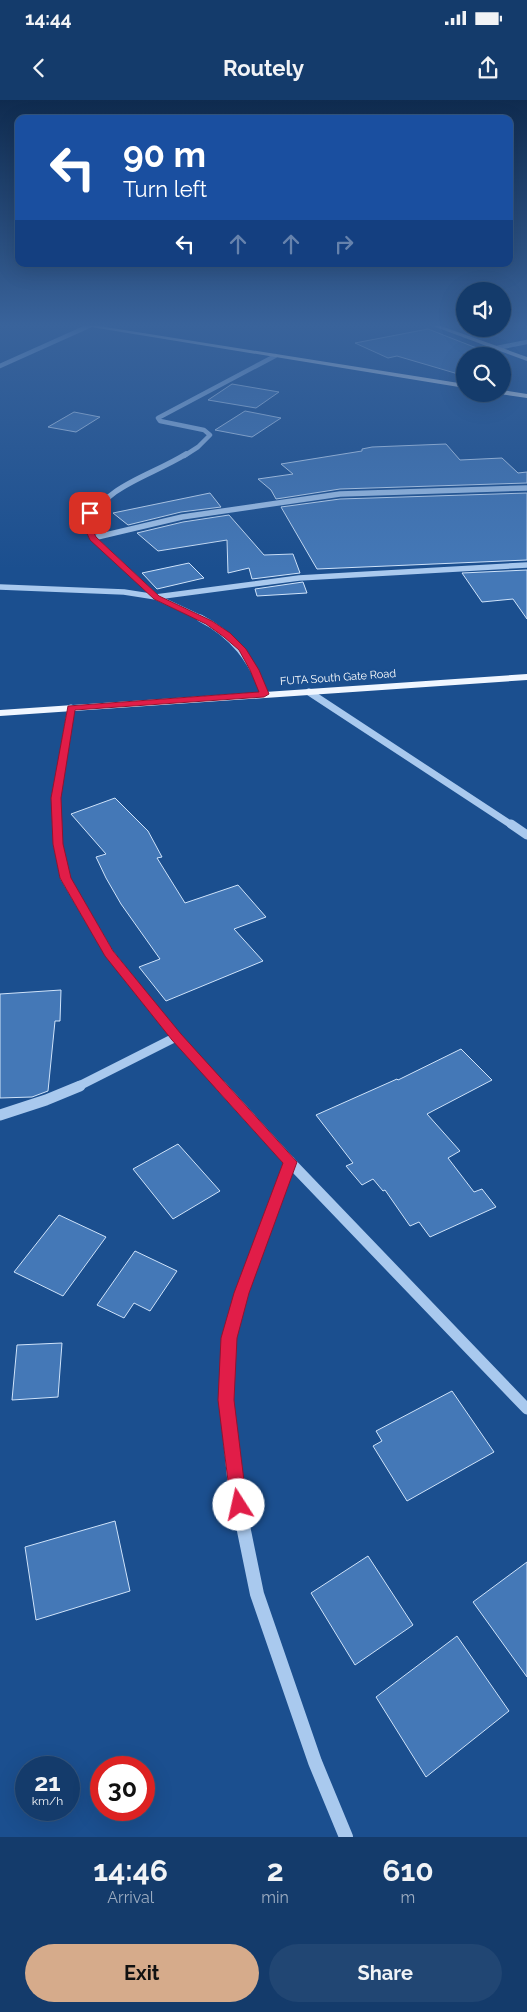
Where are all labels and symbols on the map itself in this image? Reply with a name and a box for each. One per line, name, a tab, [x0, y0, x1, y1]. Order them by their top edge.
pin	[69, 492, 111, 534]
street label: FUTA South Gate Road	[280, 667, 397, 688]
position arrow	[212, 1478, 264, 1530]
speed limit sign: 30	[90, 1756, 155, 1821]

